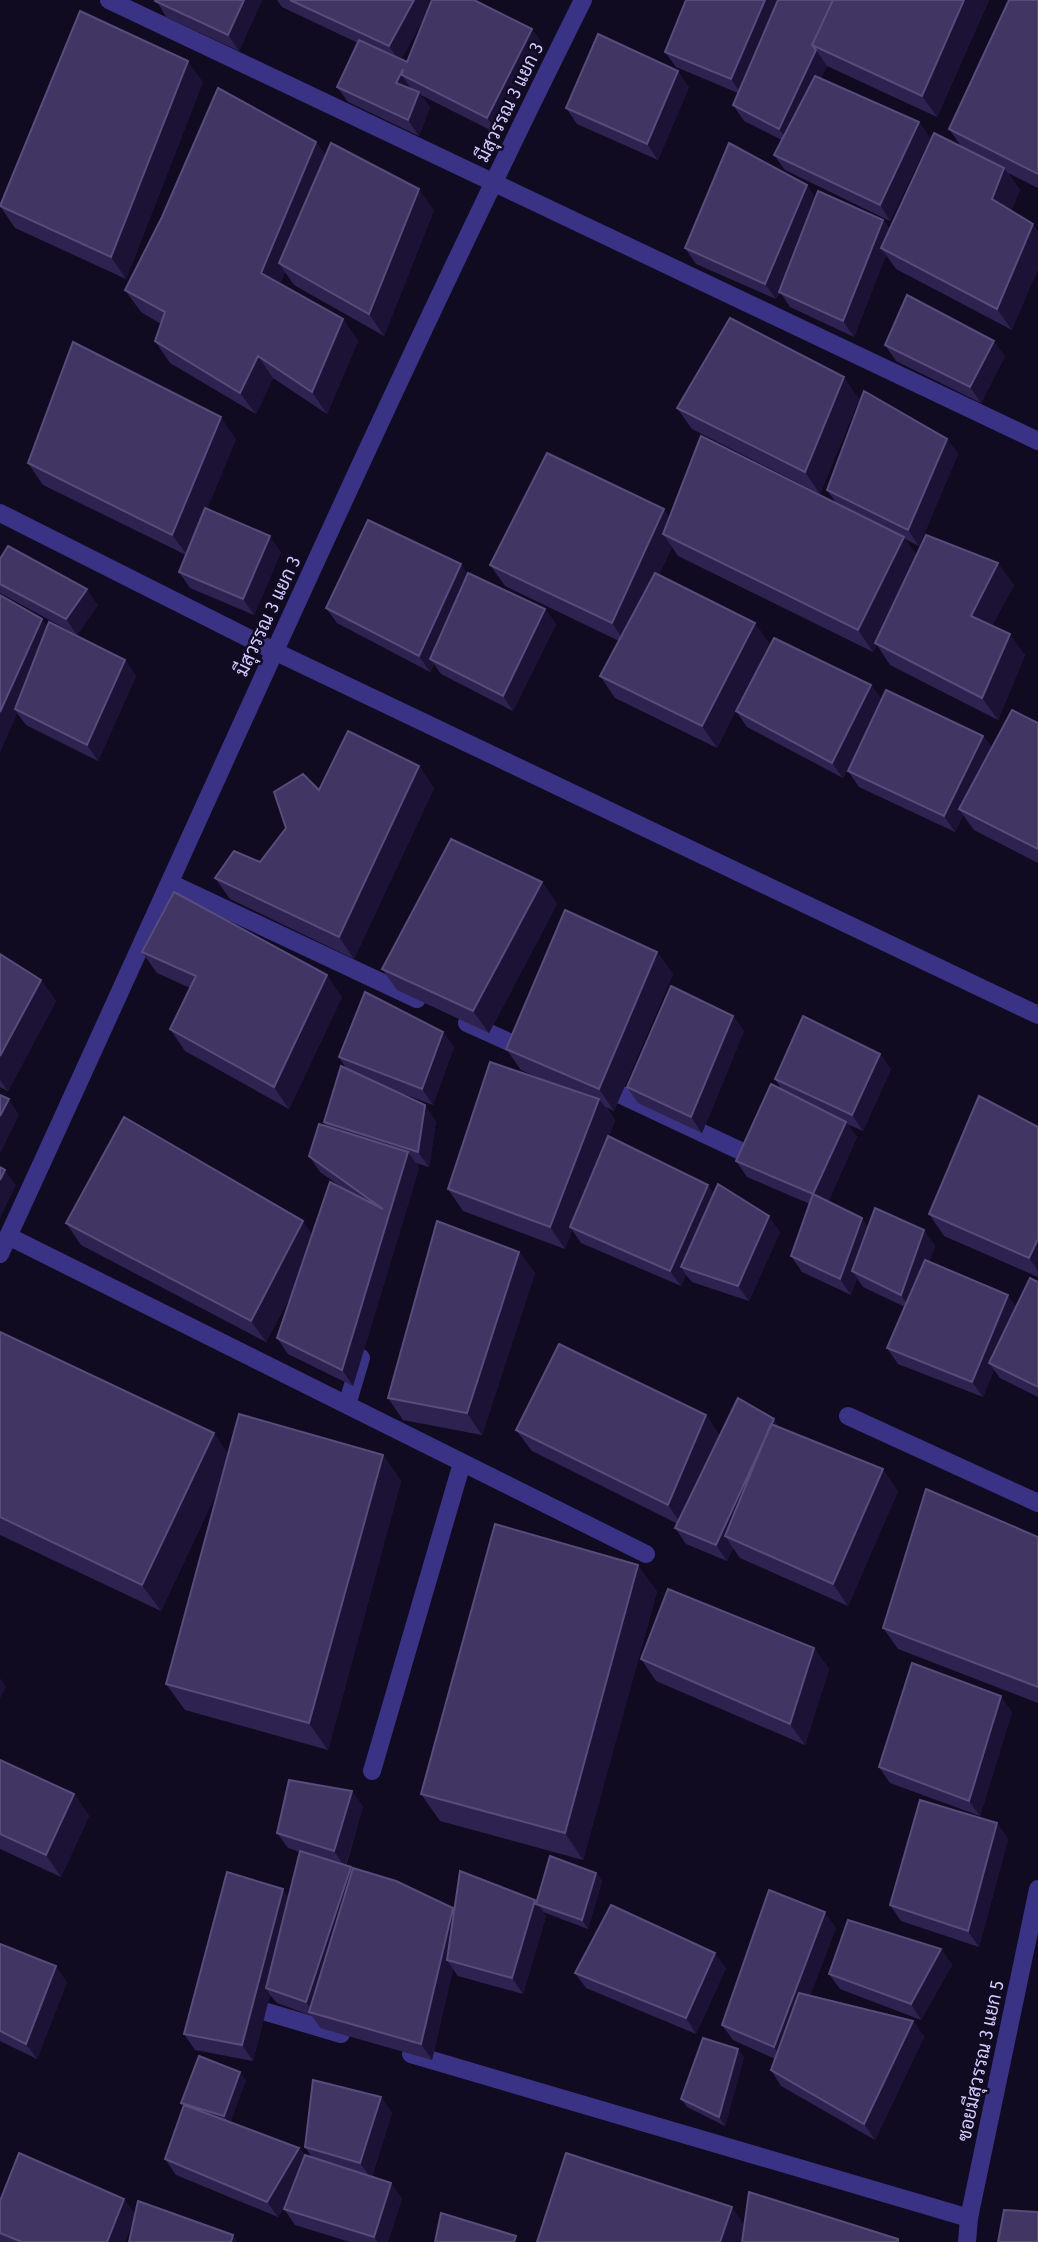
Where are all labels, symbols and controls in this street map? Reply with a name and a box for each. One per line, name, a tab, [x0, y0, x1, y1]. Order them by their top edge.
street label: มีสุวรรณ 3 แยก 3	[470, 38, 549, 166]
street label: มีสุวรรณ 3 แยก 3	[229, 552, 306, 680]
street label: ซอยมีสุวรรณ 3 แยก 5	[951, 1978, 1010, 2144]

